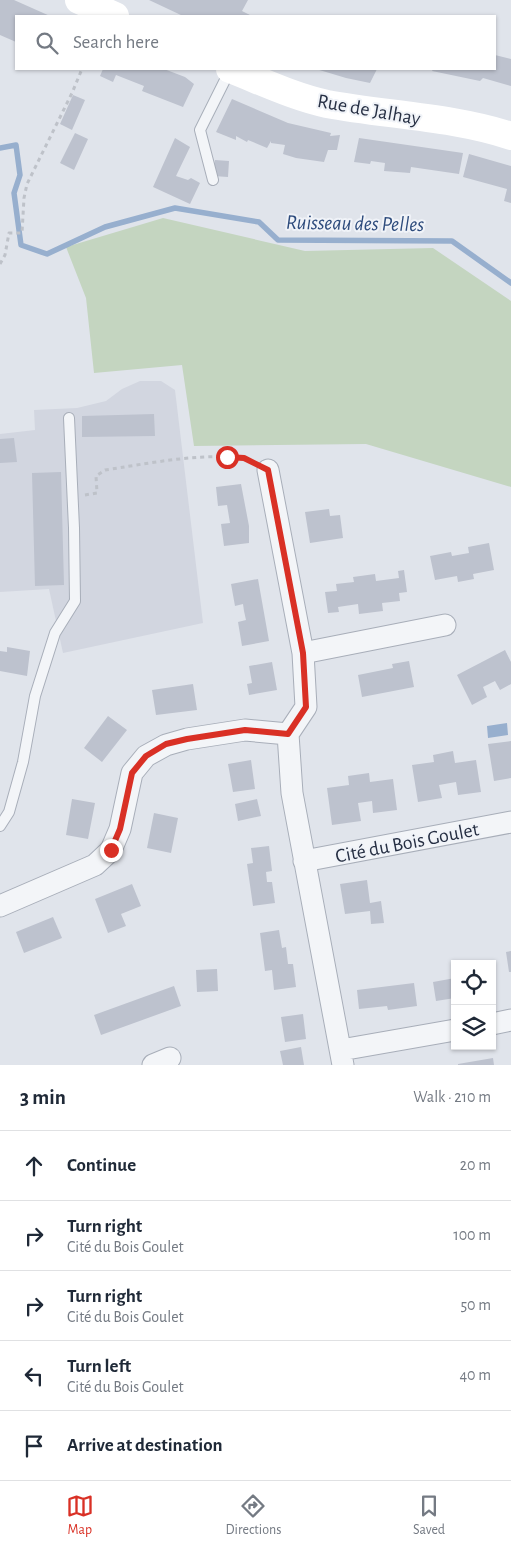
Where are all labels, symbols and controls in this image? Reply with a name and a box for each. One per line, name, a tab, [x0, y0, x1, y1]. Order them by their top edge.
search box	[15, 15, 496, 70]
icon: search	[33, 29, 61, 57]
text: Search here	[73, 33, 159, 52]
street label: Rue de Jalhay	[316, 91, 422, 129]
water label: Ruisseau des Pelles	[286, 212, 425, 235]
route start	[216, 446, 239, 469]
street label: Cité du Bois Goulet	[334, 819, 481, 867]
route end	[100, 839, 123, 862]
map controls	[451, 960, 496, 1050]
button: locate	[451, 960, 496, 1005]
button: layers	[451, 1005, 496, 1050]
text: 3 min	[20, 1087, 66, 1108]
text: Walk · 210 m	[413, 1089, 491, 1105]
icon: ahead	[20, 1152, 48, 1180]
text: Continue	[67, 1156, 136, 1175]
text: 20 m	[460, 1157, 491, 1173]
text: Turn right	[67, 1217, 142, 1236]
icon: right	[20, 1222, 48, 1250]
text: 100 m	[453, 1227, 491, 1243]
text: Cité du Bois Goulet	[67, 1239, 184, 1255]
text: Turn right	[67, 1287, 142, 1306]
icon: right	[20, 1292, 48, 1320]
text: 50 m	[460, 1297, 491, 1313]
text: Cité du Bois Goulet	[67, 1309, 184, 1325]
text: Turn left	[67, 1357, 131, 1376]
icon: left	[20, 1362, 48, 1390]
text: 40 m	[459, 1367, 491, 1383]
text: Cité du Bois Goulet	[67, 1379, 184, 1395]
icon: arrive	[20, 1432, 48, 1460]
text: Arrive at destination	[67, 1436, 223, 1455]
tab: Map	[66, 1492, 94, 1539]
tab: Directions	[226, 1492, 281, 1539]
tab: Saved	[413, 1492, 445, 1539]

